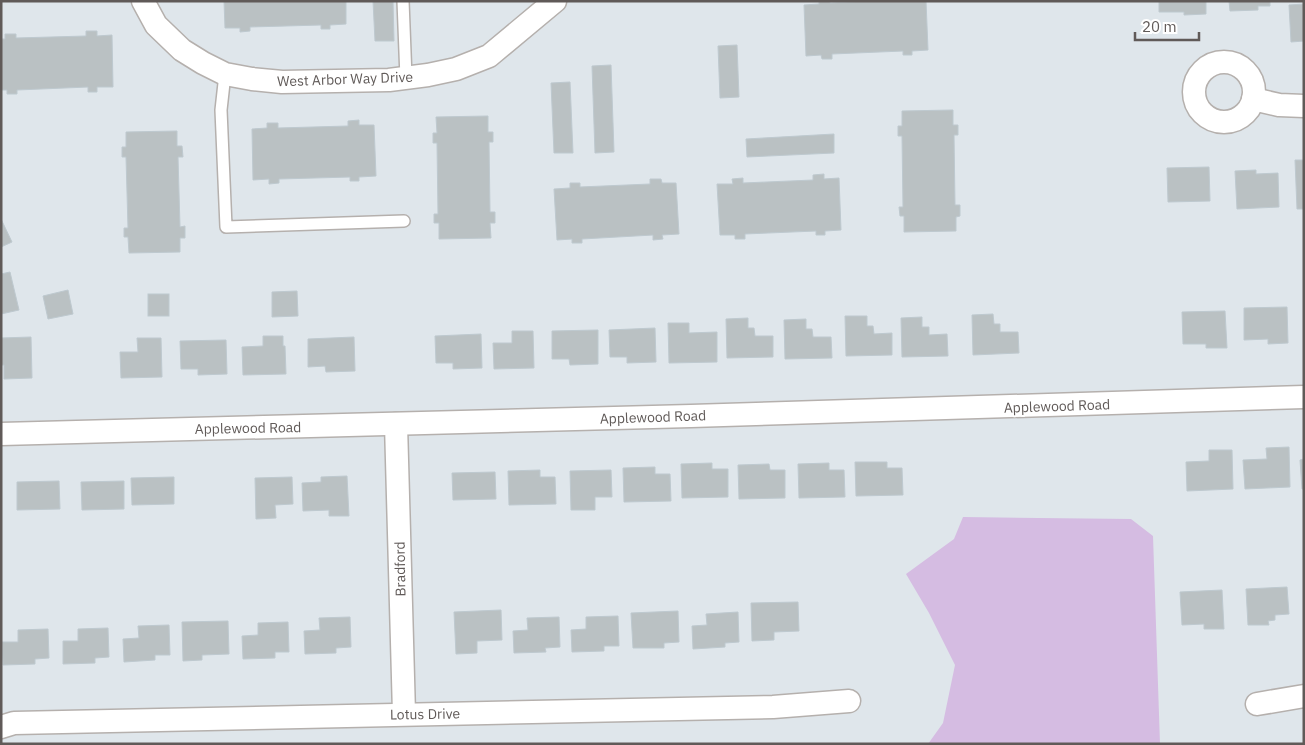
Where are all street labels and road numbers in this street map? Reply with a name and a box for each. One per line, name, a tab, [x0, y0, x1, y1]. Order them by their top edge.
street label: West Arbor Way Drive	[277, 68, 414, 90]
street label: Applewood Road	[1003, 395, 1111, 417]
street label: Applewood Road	[599, 406, 707, 428]
street label: Applewood Road	[195, 418, 301, 438]
street label: Bradford	[391, 541, 409, 597]
street label: Lotus Drive	[390, 704, 461, 724]

